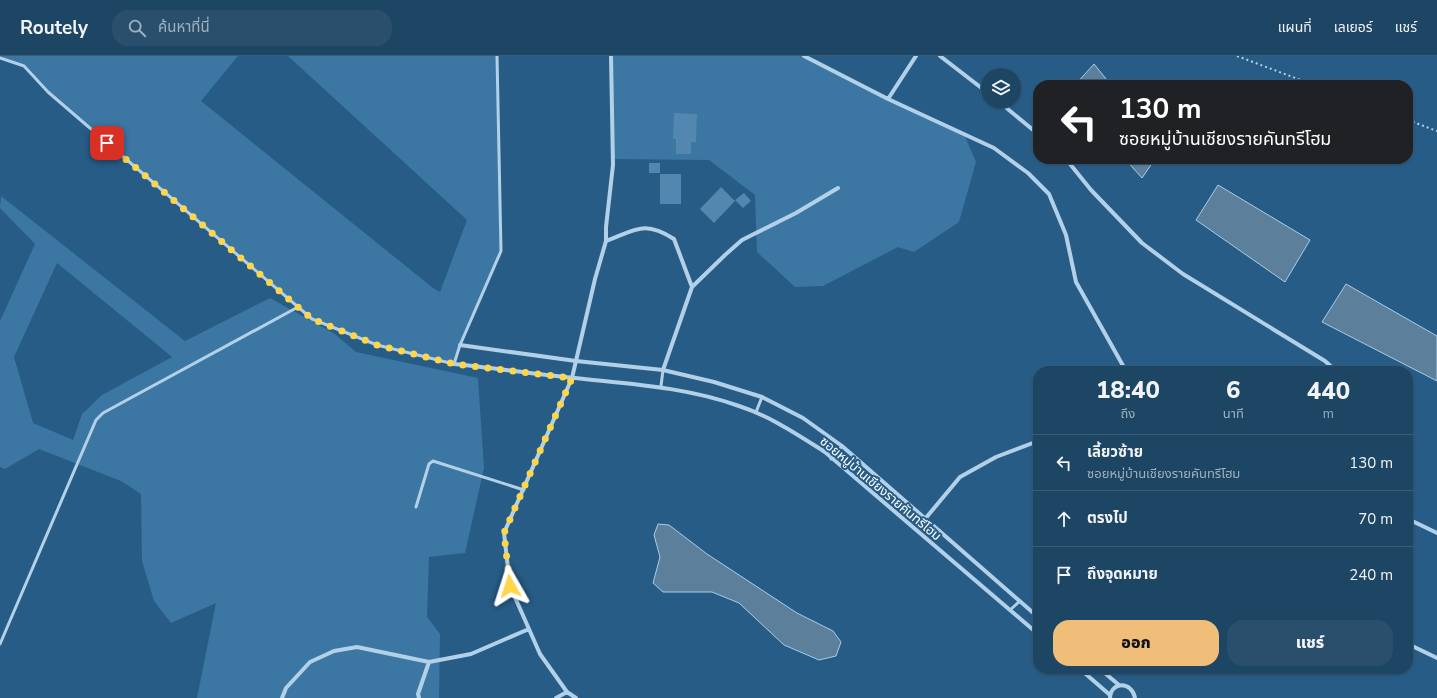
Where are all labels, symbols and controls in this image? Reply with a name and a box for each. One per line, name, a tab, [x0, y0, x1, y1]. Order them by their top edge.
search box	[112, 10, 392, 46]
text: Routely	[20, 15, 88, 41]
icon: search	[126, 17, 148, 39]
text: ค้นหาที่นี่	[158, 17, 210, 37]
text: แผนที่	[1278, 18, 1312, 37]
text: เลเยอร์	[1334, 18, 1373, 37]
text: แชร์	[1395, 18, 1417, 37]
map controls	[981, 68, 1021, 108]
button: layers	[981, 68, 1021, 108]
text: 130 m	[1119, 90, 1202, 128]
icon: left	[1053, 96, 1105, 148]
pin	[90, 126, 124, 160]
text: ซอยหมู่บ้านเชียงรายคันทรีโฮม	[1119, 127, 1331, 151]
icon: arrive	[96, 132, 118, 154]
text: 18:40	[1096, 374, 1160, 406]
text: 6	[1226, 374, 1241, 406]
text: 440	[1307, 375, 1350, 407]
text: ถึง	[1120, 405, 1135, 423]
text: นาที	[1223, 405, 1244, 423]
text: m	[1323, 405, 1334, 423]
street label: ซอยหมู่บ้านเชียงรายคันทรีโฮม	[816, 433, 945, 545]
text: เลี้ยวซ้าย	[1087, 442, 1143, 462]
icon: left	[1053, 452, 1075, 474]
text: 130 m	[1349, 453, 1393, 473]
text: ซอยหมู่บ้านเชียงรายคันทรีโฮม	[1087, 465, 1240, 483]
icon: ahead	[1053, 508, 1075, 530]
text: ตรงไป	[1087, 508, 1128, 528]
text: 70 m	[1358, 509, 1393, 529]
icon: arrive	[1053, 564, 1075, 586]
text: ถึงจุดหมาย	[1087, 564, 1158, 584]
position arrow	[489, 565, 531, 607]
text: 240 m	[1349, 565, 1393, 585]
button: ออก	[1053, 620, 1219, 666]
button: แชร์	[1227, 620, 1393, 666]

